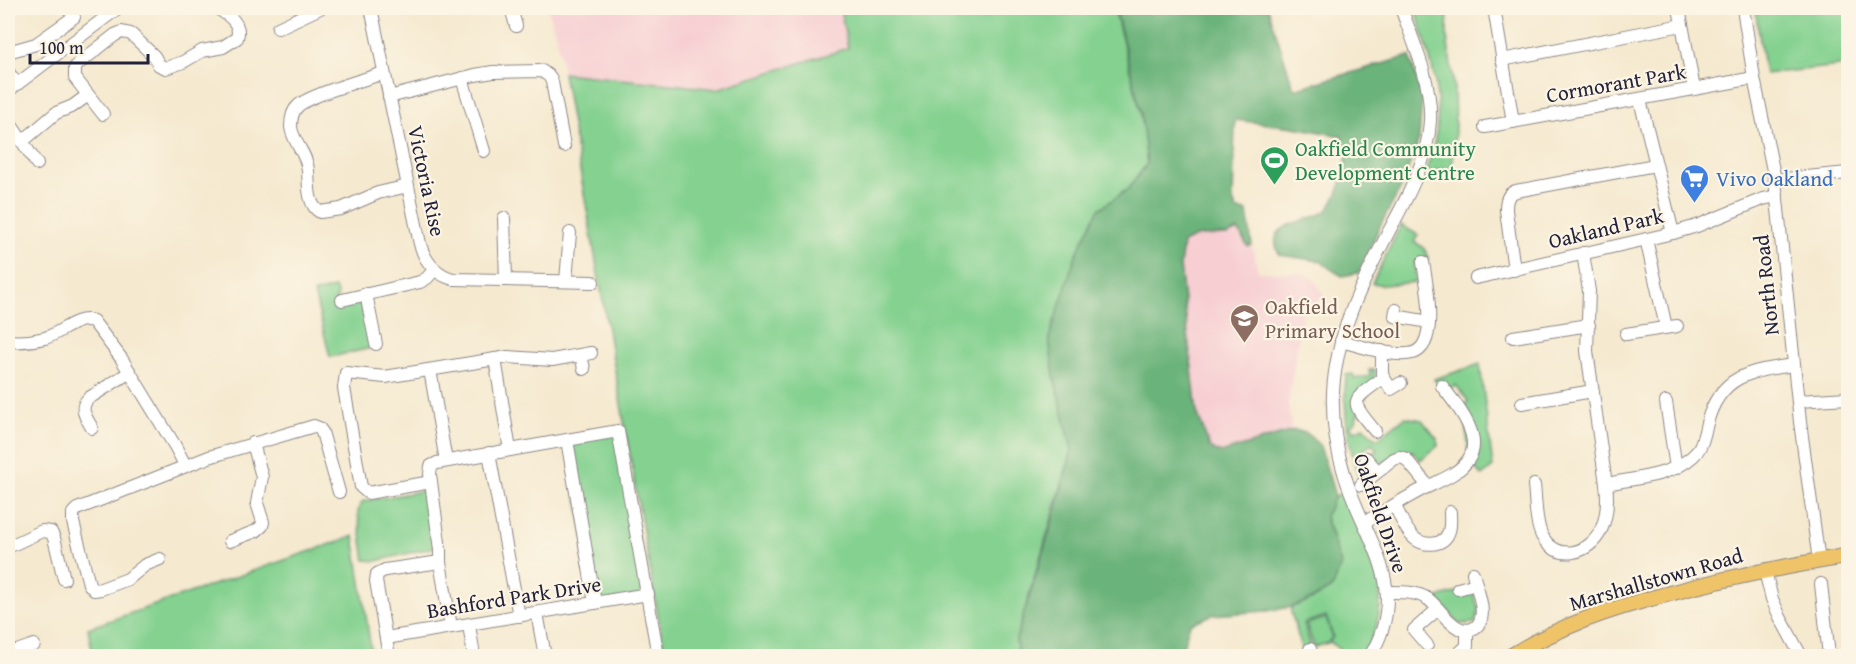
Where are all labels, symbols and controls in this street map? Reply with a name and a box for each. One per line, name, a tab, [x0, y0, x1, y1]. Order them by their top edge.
scale bar	[30, 27, 148, 65]
text: 100 m	[39, 34, 84, 61]
street label: Cormorant Park	[1544, 55, 1689, 111]
street label: Victoria Rise	[400, 123, 454, 239]
place label: Oakfield Community Development Centre	[1295, 133, 1476, 188]
sports icon: Oakfield Community Development Centre	[1258, 144, 1290, 186]
supermarket icon: Vivo Oakland	[1679, 162, 1711, 204]
place label: Vivo Oakland	[1716, 163, 1834, 194]
street label: Oakland Park	[1545, 200, 1667, 256]
street label: North Road	[1745, 232, 1787, 337]
place label: Oakfield Primary School	[1265, 291, 1400, 346]
school or university icon: Oakfield Primary School	[1228, 302, 1260, 344]
street label: Oakfield Drive	[1346, 449, 1416, 577]
street label: Marshallstown Road	[1566, 539, 1747, 619]
street label: Bashford Park Drive	[425, 568, 603, 626]

